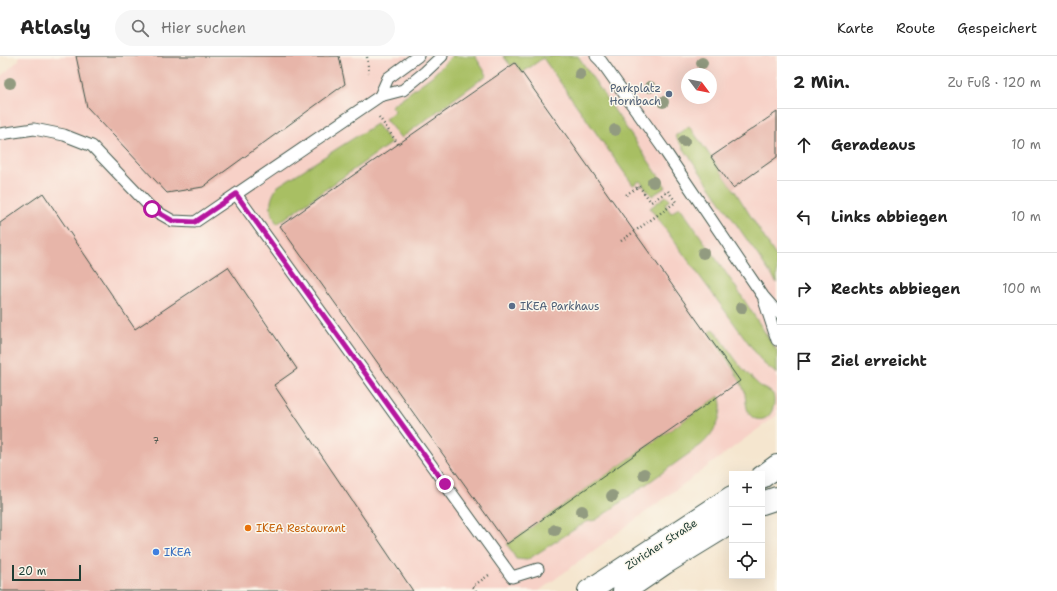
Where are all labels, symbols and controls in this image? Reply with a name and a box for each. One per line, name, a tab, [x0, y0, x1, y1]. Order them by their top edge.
search box	[115, 10, 395, 46]
text: Atlasly	[20, 15, 91, 40]
icon: search	[129, 17, 151, 39]
text: Hier suchen	[161, 18, 246, 38]
text: Karte	[837, 19, 874, 37]
text: Route	[896, 19, 935, 37]
text: Gespeichert	[957, 19, 1037, 37]
north arrow	[681, 68, 717, 104]
text: 2 Min.	[793, 71, 850, 93]
text: Zu Fuß · 120 m	[948, 74, 1041, 91]
place label: Parkplatz Hornbach	[610, 81, 661, 109]
marker: Parkplatz Hornbach	[664, 89, 674, 99]
icon: ahead	[793, 134, 815, 156]
text: Geradeaus	[831, 135, 916, 155]
text: 10 m	[1011, 136, 1041, 153]
route start	[143, 200, 161, 218]
icon: left	[793, 206, 815, 228]
text: Links abbiegen	[831, 207, 947, 227]
text: 10 m	[1011, 208, 1041, 225]
icon: right	[793, 278, 815, 300]
text: Rechts abbiegen	[831, 279, 960, 299]
text: 100 m	[1002, 280, 1041, 297]
place label: IKEA Parkhaus	[520, 299, 599, 314]
marker: IKEA Parkhaus	[507, 301, 517, 311]
icon: arrive	[793, 350, 815, 372]
text: Ziel erreicht	[831, 351, 927, 371]
house number: 7	[153, 435, 159, 447]
map controls	[729, 471, 765, 579]
button: +	[729, 471, 765, 507]
route end	[436, 475, 454, 493]
button: −	[729, 507, 765, 543]
street label: Züricher Straße	[622, 516, 700, 573]
place label: IKEA Restaurant	[256, 521, 346, 536]
marker: IKEA Restaurant	[243, 523, 253, 533]
button: locate	[729, 543, 765, 579]
place label: IKEA	[164, 545, 191, 560]
marker: IKEA	[151, 547, 161, 557]
scale bar	[12, 563, 81, 582]
text: 20 m	[18, 564, 46, 579]

